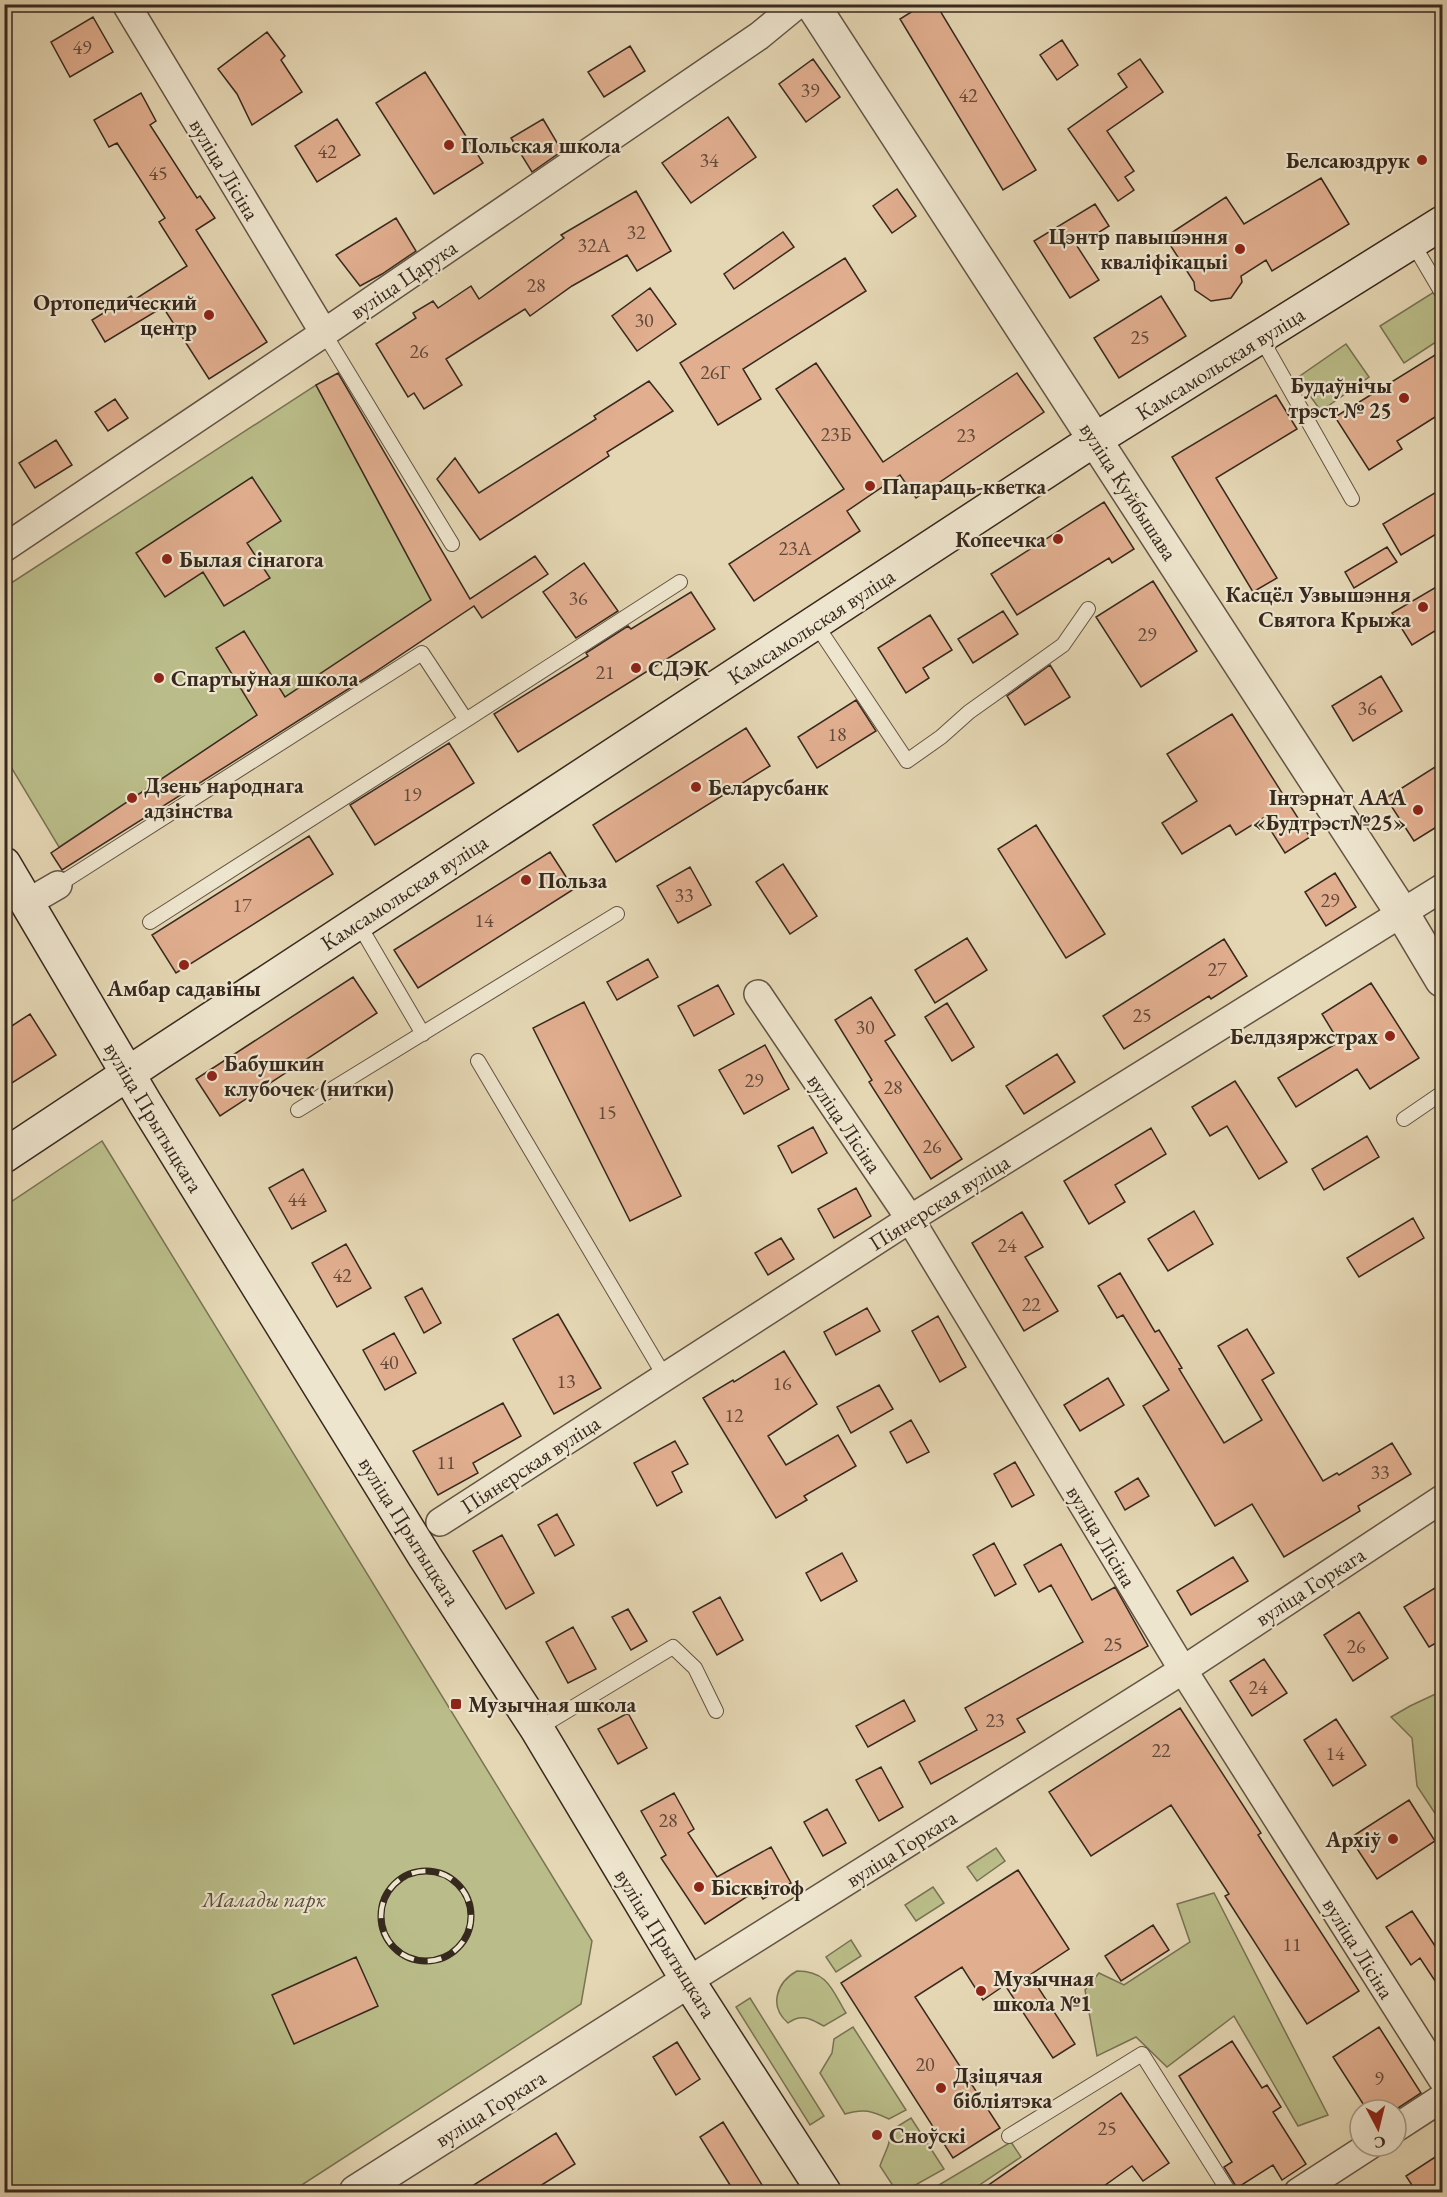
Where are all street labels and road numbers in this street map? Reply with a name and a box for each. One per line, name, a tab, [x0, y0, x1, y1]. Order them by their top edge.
street label: вуліца Лісіна	[183, 113, 267, 226]
street label: вуліца Царука	[344, 233, 463, 326]
street label: Камсамольская вуліца	[1130, 300, 1310, 427]
street label: вуліца Куйбышава	[1073, 417, 1184, 566]
street label: Камсамольская вуліца	[722, 561, 901, 691]
street label: Камсамольская вуліца	[315, 827, 494, 957]
street label: вуліца Прытыцкага	[97, 1037, 210, 1198]
street label: вуліца Лісіна	[801, 1068, 889, 1179]
street label: Піянерская вуліца	[863, 1147, 1015, 1257]
street label: Піянерская вуліца	[455, 1408, 606, 1520]
street label: вуліца Прытыцкага	[352, 1451, 467, 1612]
street label: вуліца Лісіна	[1060, 1480, 1144, 1593]
street label: вуліца Горкага	[1250, 1540, 1371, 1633]
street label: вуліца Горкага	[840, 1803, 962, 1894]
street label: вуліца Прытыцкага	[608, 1863, 723, 2024]
street label: вуліца Лісіна	[1316, 1892, 1401, 2005]
street label: вуліца Горкага	[429, 2063, 551, 2154]

